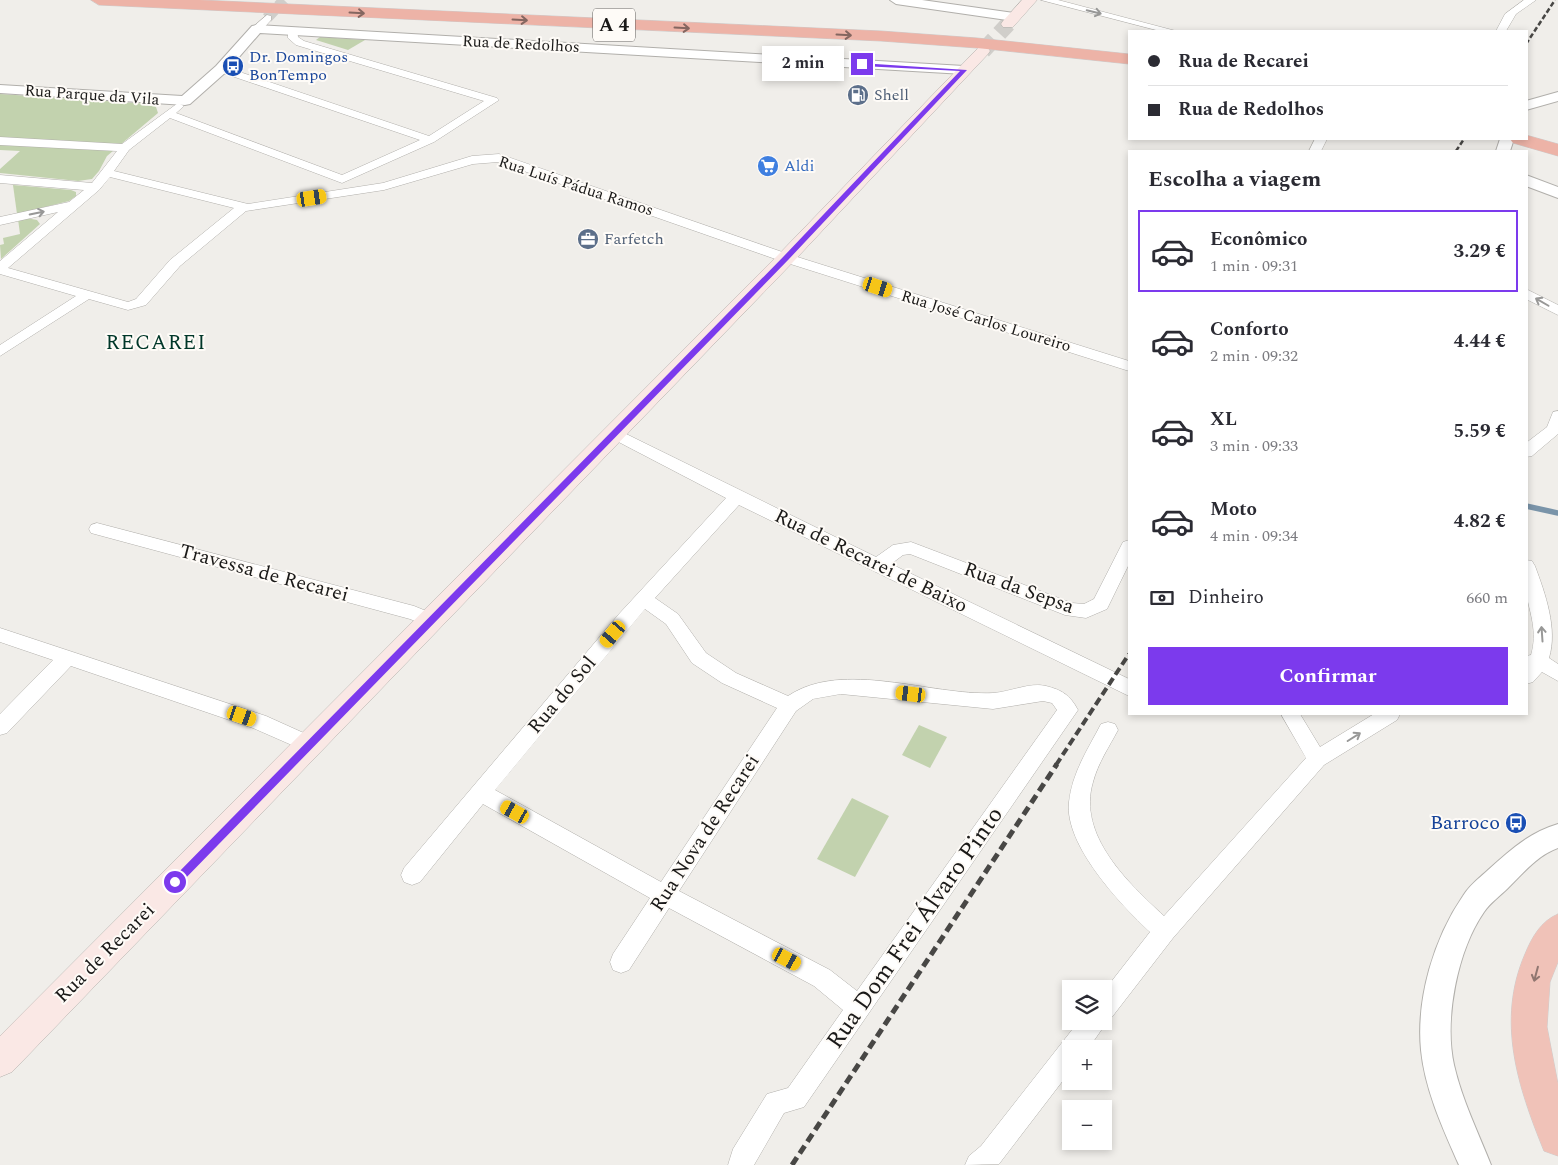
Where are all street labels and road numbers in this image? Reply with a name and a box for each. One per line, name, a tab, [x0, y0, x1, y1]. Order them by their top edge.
road number: A 4	[593, 8, 635, 42]
street label: Rua de Redolhos	[462, 29, 580, 59]
street label: Rua Parque da Vila	[24, 78, 160, 112]
street label: Rua Luís Pádua Ramos	[495, 150, 657, 222]
street label: Rua José Carlos Loureiro	[898, 284, 1074, 358]
street label: Rua de Recarei de Baixo	[769, 501, 973, 621]
street label: Travessa de Recarei	[176, 536, 352, 610]
street label: Rua da Sepsa	[960, 554, 1079, 622]
street label: Rua do Sol	[520, 649, 604, 741]
street label: Rua Nova de Recarei	[643, 748, 767, 918]
street label: Rua Dom Frei Álvaro Pinto	[817, 799, 1013, 1057]
street label: Rua de Recarei	[48, 896, 162, 1010]

